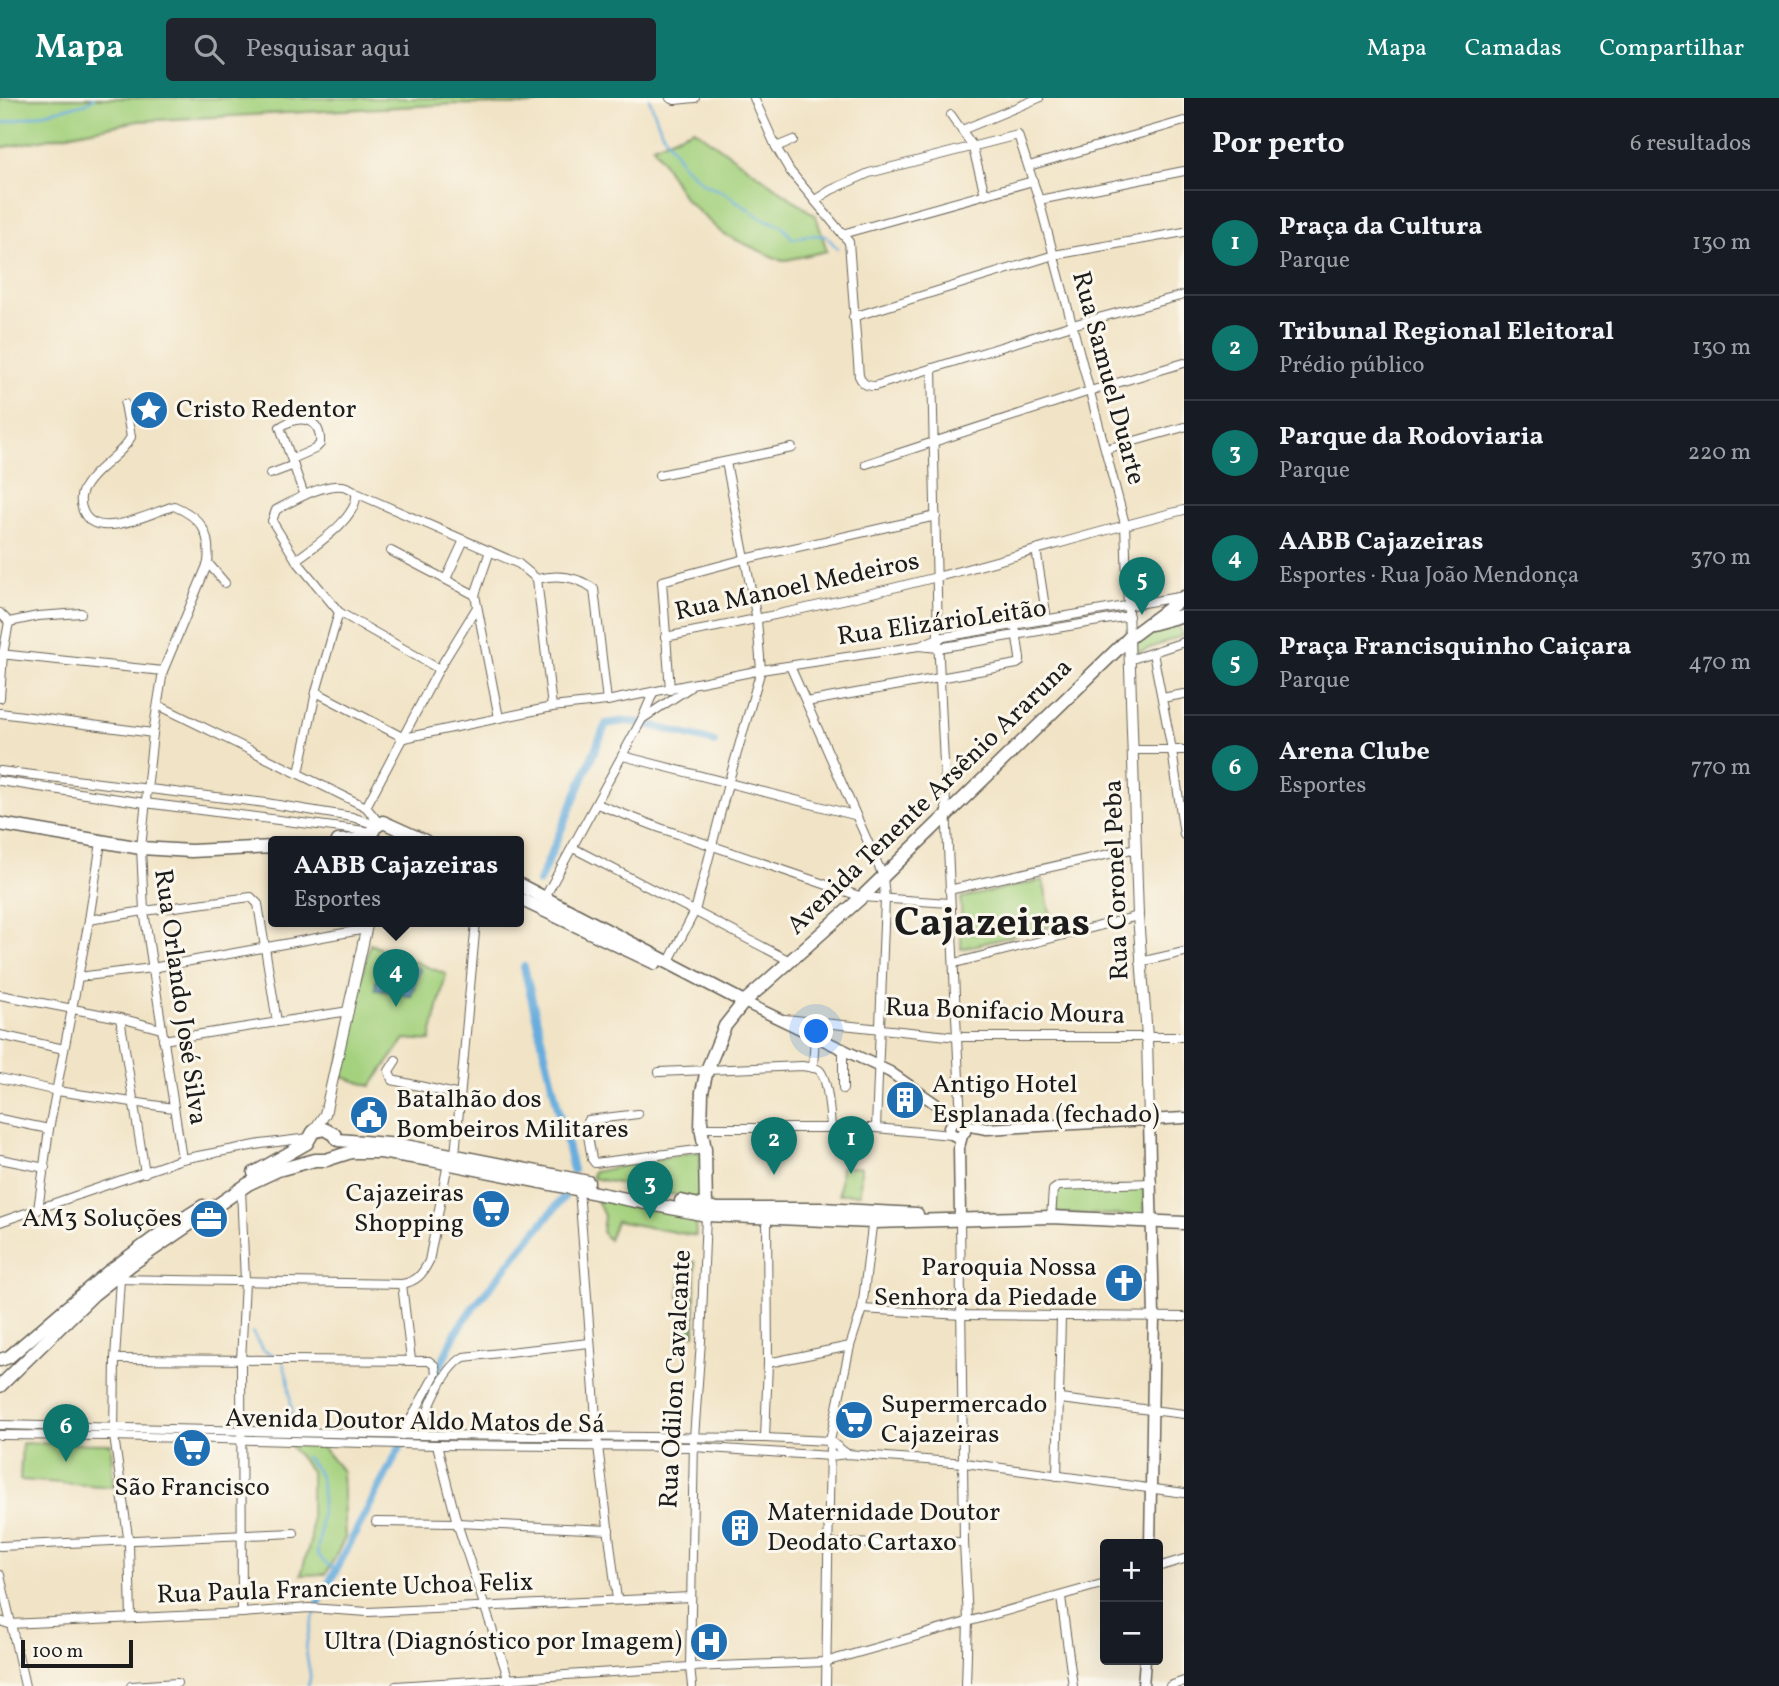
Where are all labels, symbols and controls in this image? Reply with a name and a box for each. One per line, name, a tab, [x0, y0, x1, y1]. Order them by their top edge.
search box	[166, 18, 656, 81]
text: Mapa	[35, 26, 124, 72]
icon: search	[190, 30, 228, 68]
text: Pesquisar aqui	[246, 31, 410, 67]
text: Mapa	[1367, 32, 1427, 66]
text: Camadas	[1465, 32, 1561, 66]
text: Compartilhar	[1599, 32, 1744, 66]
text: Por perto	[1212, 123, 1345, 165]
text: 6 resultados	[1630, 128, 1751, 160]
text: Praça da Cultura	[1279, 209, 1483, 245]
text: 1	[1230, 227, 1240, 259]
text: 130 m	[1692, 227, 1751, 259]
text: Parque	[1279, 245, 1350, 277]
street label: Rua Samuel Duarte	[1062, 267, 1154, 489]
text: Tribunal Regional Eleitoral	[1279, 314, 1614, 350]
text: 2	[1229, 332, 1241, 364]
text: 130 m	[1692, 332, 1751, 364]
text: Prédio público	[1279, 350, 1424, 382]
place icon: Cristo Redentor	[128, 389, 170, 431]
place label: Cristo Redentor	[176, 392, 357, 428]
text: Parque da Rodoviaria	[1279, 419, 1544, 455]
text: 3	[1229, 437, 1241, 469]
text: 220 m	[1688, 437, 1751, 469]
text: Parque	[1279, 455, 1350, 487]
text: AABB Cajazeiras	[1279, 524, 1483, 560]
text: 4	[1228, 542, 1242, 574]
text: 370 m	[1690, 542, 1751, 574]
street label: Rua Manoel Medeiros	[671, 543, 923, 631]
pin: 5	[1119, 557, 1165, 615]
text: Esportes · Rua João Mendonça	[1279, 560, 1579, 592]
street label: Rua ElizárioLeitão	[835, 590, 1049, 656]
text: Praça Francisquinho Caiçara	[1279, 629, 1631, 665]
text: 5	[1229, 647, 1241, 679]
text: 470 m	[1688, 647, 1751, 679]
street label: Avenida Tenente Arsênio Araruna	[779, 650, 1081, 944]
text: Parque	[1279, 665, 1350, 697]
text: Arena Clube	[1279, 734, 1430, 770]
text: 6	[1229, 752, 1241, 784]
text: 770 m	[1691, 752, 1751, 784]
text: Esportes	[1279, 770, 1366, 802]
street label: Rua Coronel Peba	[1096, 779, 1138, 981]
popup	[268, 836, 524, 927]
text: AABB Cajazeiras	[294, 848, 498, 884]
street label: Rua Orlando José Silva	[144, 867, 216, 1127]
text: Esportes	[294, 884, 381, 916]
district label: Cajazeiras	[894, 897, 1090, 953]
pin: 4	[373, 949, 419, 1007]
street label: Rua Bonifacio Moura	[884, 990, 1126, 1034]
your location	[799, 1014, 833, 1048]
place label: Antigo Hotel Esplanada (fechado)	[932, 1067, 1160, 1133]
building icon: Antigo Hotel Esplanada (fechado)	[884, 1079, 926, 1121]
place label: Batalhão dos Bombeiros Militares	[396, 1082, 629, 1148]
public building icon: Batalhão dos Bombeiros Militares	[348, 1094, 390, 1136]
pin: 1	[828, 1116, 874, 1174]
pin: 2	[751, 1117, 797, 1175]
pin: 3	[627, 1161, 673, 1219]
place label: Cajazeiras Shopping	[346, 1176, 464, 1242]
supermarket icon: Cajazeiras Shopping	[470, 1188, 512, 1230]
office icon: AM3 Soluções	[188, 1198, 230, 1240]
place label: AM3 Soluções	[22, 1201, 182, 1237]
street label: Rua Odilon Cavalcante	[651, 1249, 701, 1509]
place label: Paroquia Nossa Senhora da Piedade	[874, 1250, 1097, 1316]
church icon: Paroquia Nossa Senhora da Piedade	[1103, 1262, 1145, 1304]
place label: Supermercado Cajazeiras	[881, 1387, 1047, 1453]
supermarket icon: Supermercado Cajazeiras	[833, 1399, 875, 1441]
street label: Avenida Doutor Aldo Matos de Sá	[225, 1401, 605, 1443]
pin: 6	[43, 1404, 89, 1462]
supermarket icon: São Francisco	[171, 1427, 213, 1469]
place label: São Francisco	[114, 1470, 270, 1506]
place label: Maternidade Doutor Deodato Cartaxo	[767, 1495, 1000, 1561]
building icon: Maternidade Doutor Deodato Cartaxo	[719, 1507, 761, 1549]
map controls	[1100, 1539, 1163, 1665]
button: +	[1100, 1539, 1163, 1602]
street label: Rua Paula Franciente Uchoa Felix	[156, 1564, 534, 1614]
button: −	[1100, 1602, 1163, 1665]
hospital icon: Ultra (Diagnóstico por Imagem)	[688, 1621, 730, 1663]
place label: Ultra (Diagnóstico por Imagem)	[324, 1624, 682, 1660]
scale bar	[21, 1637, 133, 1669]
text: 100 m	[32, 1639, 83, 1665]

